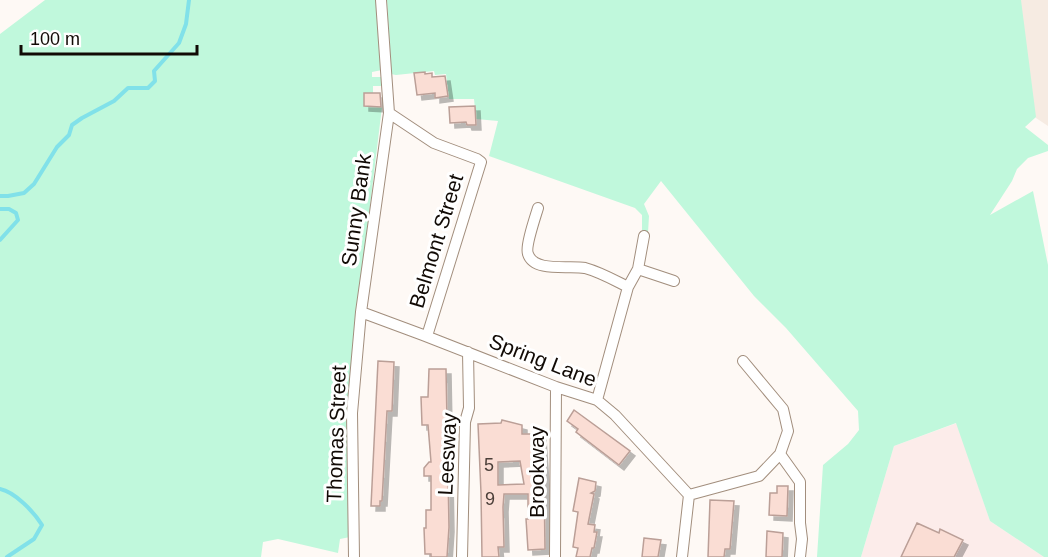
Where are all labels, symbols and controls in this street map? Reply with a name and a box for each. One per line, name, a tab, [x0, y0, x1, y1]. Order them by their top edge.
scale bar	[21, 18, 196, 56]
text: 100 m	[30, 29, 80, 49]
street label: Sunny Bank	[337, 152, 375, 268]
street label: Belmont Street	[405, 171, 467, 311]
street label: Spring Lane	[486, 329, 600, 391]
street label: Thomas Street	[322, 365, 350, 503]
street label: Leesway	[433, 412, 461, 496]
street label: Brookway	[525, 425, 548, 518]
house number: 5	[484, 455, 494, 475]
house number: 9	[485, 489, 495, 509]

